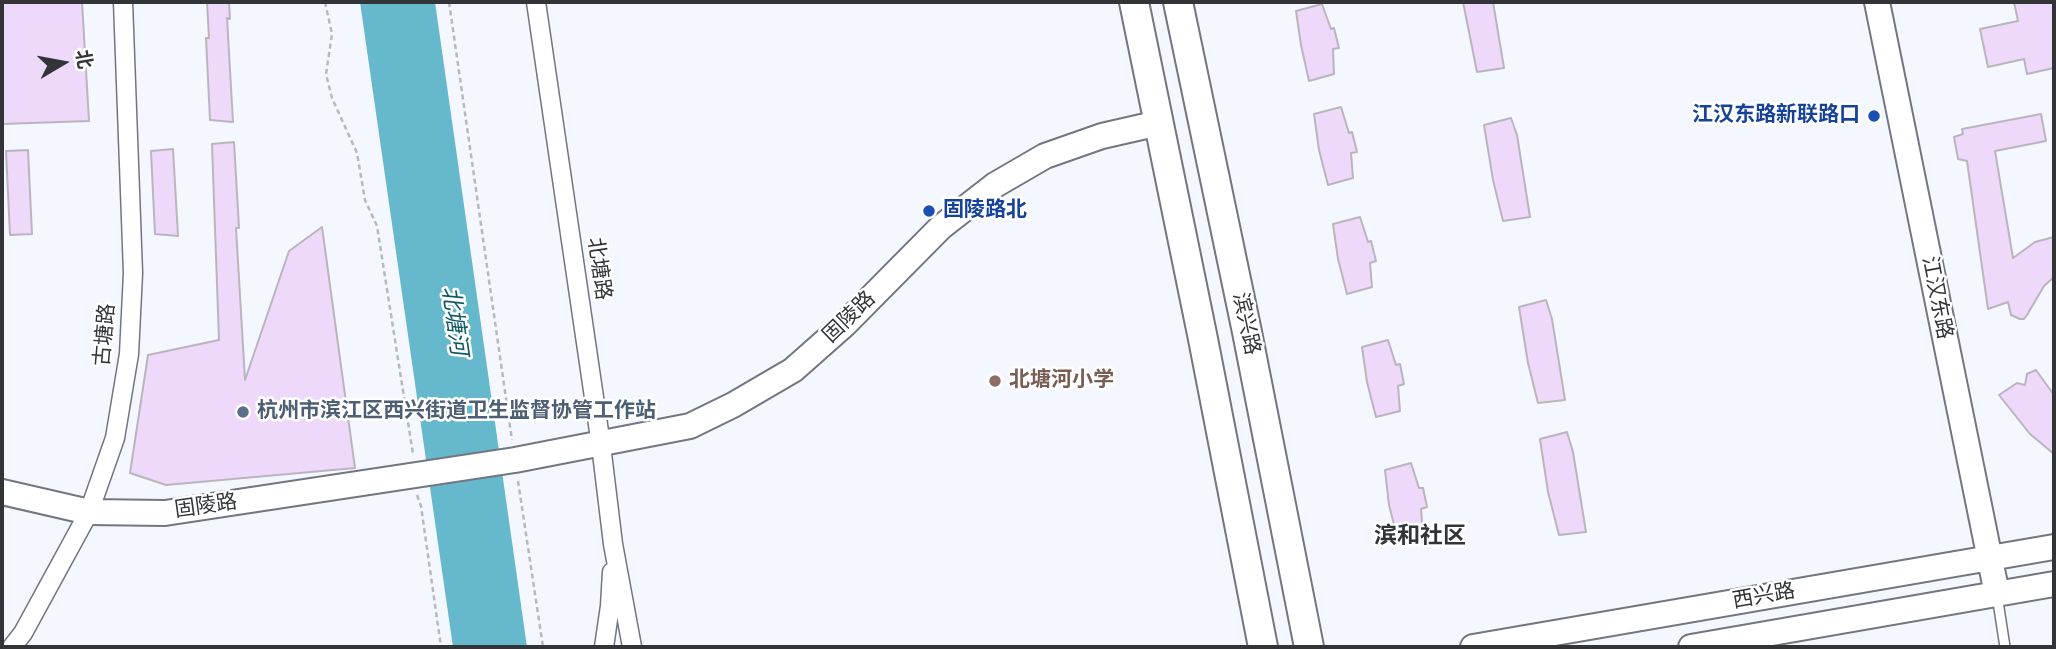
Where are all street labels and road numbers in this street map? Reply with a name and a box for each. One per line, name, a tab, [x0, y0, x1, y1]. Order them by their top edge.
street label: 北塘路	[581, 236, 615, 302]
street label: 江汉东路	[1916, 254, 1956, 342]
street label: 固陵路	[819, 287, 881, 349]
street label: 滨兴路	[1226, 291, 1264, 357]
street label: 古塘路	[91, 303, 121, 367]
street label: 固陵路	[173, 490, 239, 524]
street label: 西兴路	[1731, 579, 1797, 615]

